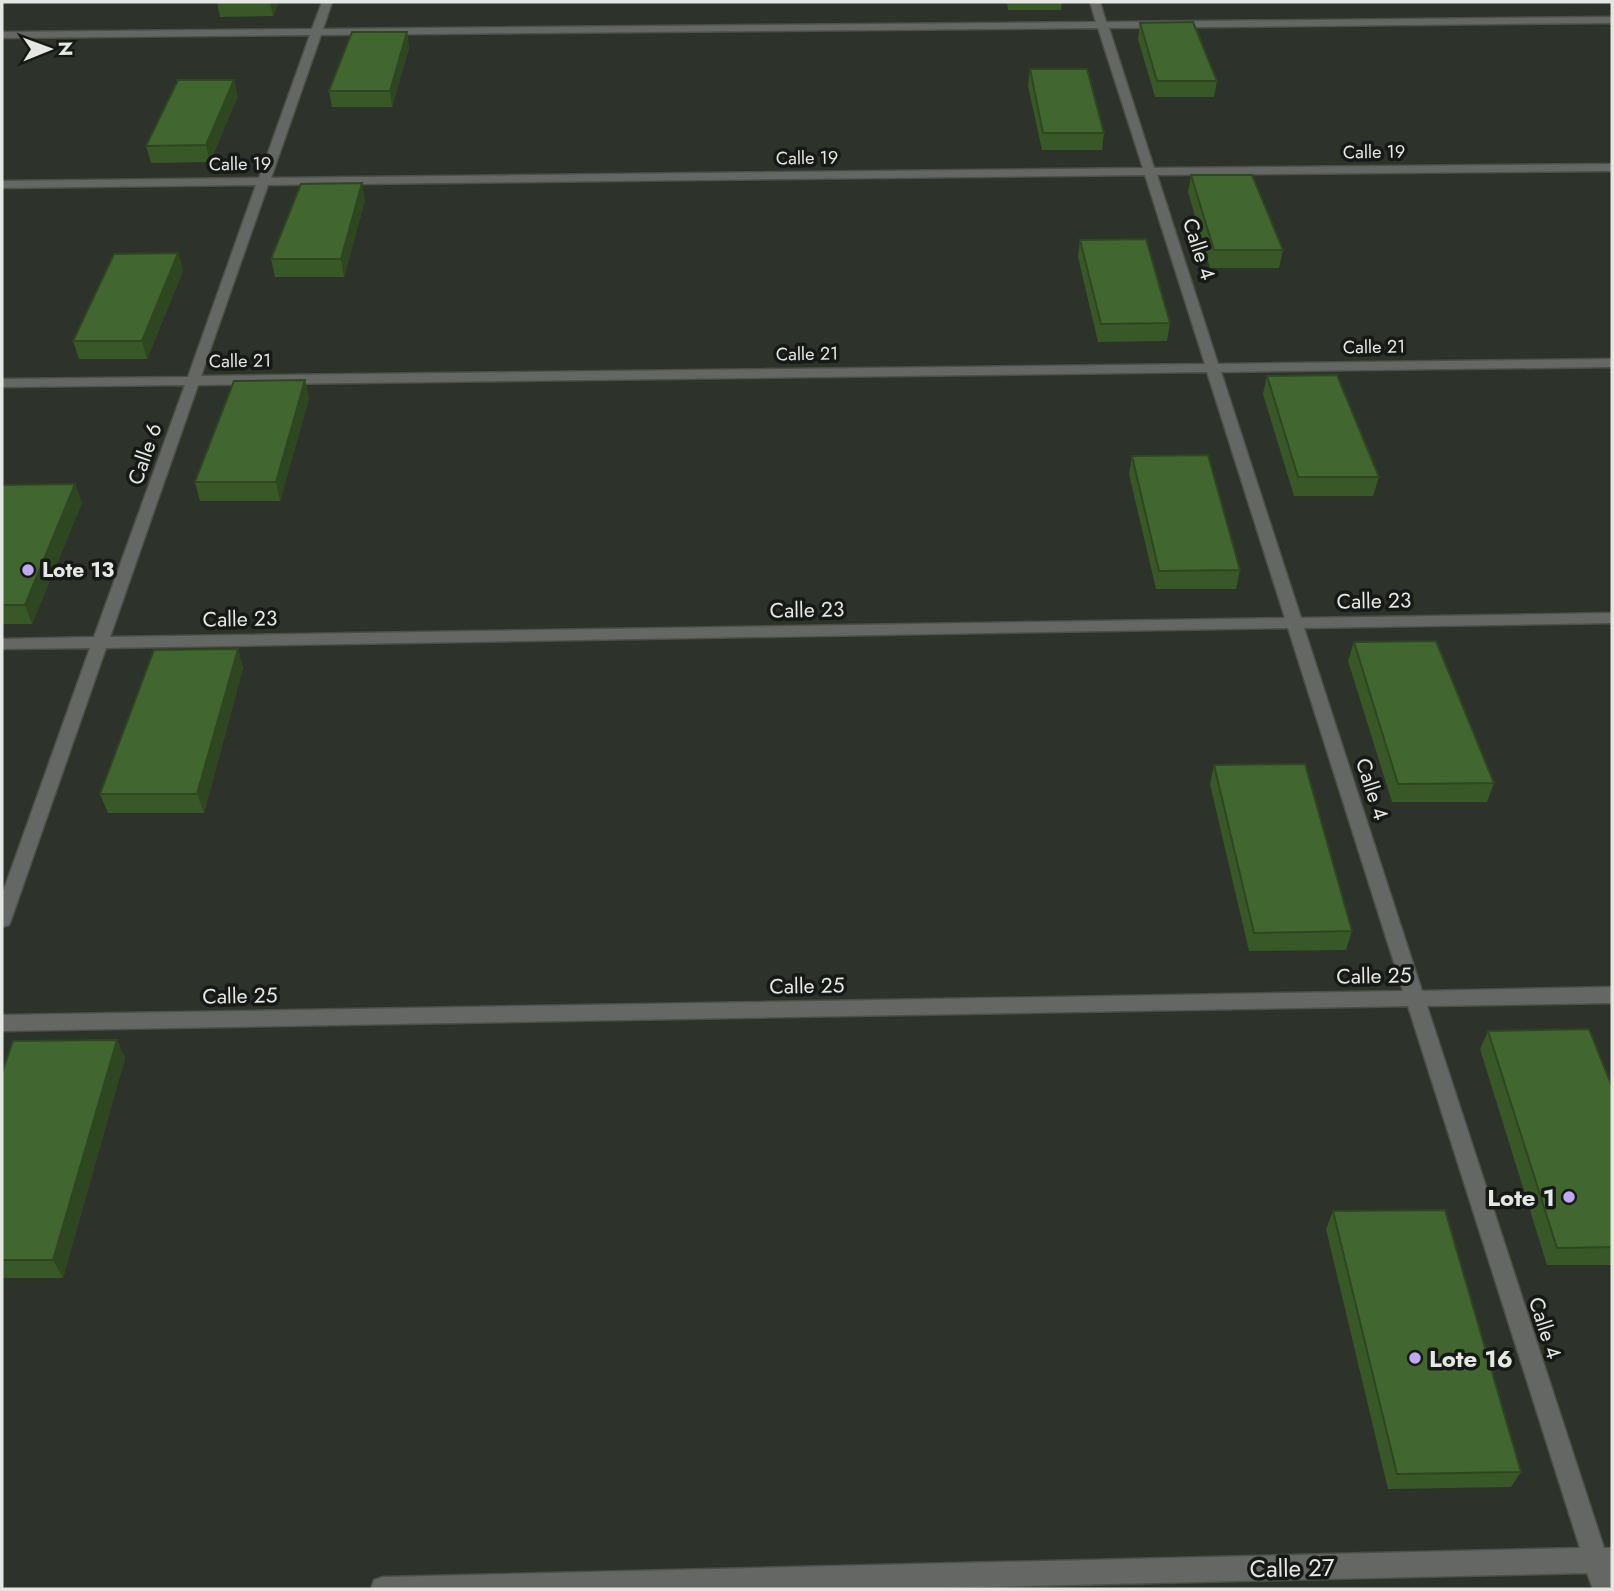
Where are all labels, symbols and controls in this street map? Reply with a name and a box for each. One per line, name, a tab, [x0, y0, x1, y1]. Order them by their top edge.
north arrow	[14, 14, 84, 84]
text: N	[52, 41, 79, 56]
street label: Calle 19	[1343, 138, 1405, 166]
street label: Calle 19	[776, 144, 838, 172]
street label: Calle 19	[209, 150, 271, 178]
street label: Calle 4	[1175, 214, 1223, 284]
street label: Calle 21	[1343, 333, 1405, 361]
street label: Calle 21	[776, 340, 838, 368]
street label: Calle 21	[209, 347, 271, 375]
street label: Calle 6	[121, 419, 169, 489]
place label: Lote 13	[42, 555, 114, 585]
marker: Lote 13	[20, 562, 36, 578]
street label: Calle 23	[1336, 585, 1412, 617]
street label: Calle 23	[769, 594, 845, 626]
street label: Calle 23	[202, 603, 278, 635]
street label: Calle 4	[1348, 754, 1396, 824]
street label: Calle 25	[1336, 960, 1412, 992]
street label: Calle 25	[769, 970, 845, 1002]
street label: Calle 25	[202, 980, 278, 1012]
place label: Lote 1	[1487, 1180, 1555, 1215]
marker: Lote 1	[1561, 1189, 1577, 1205]
street label: Calle 4	[1521, 1293, 1569, 1363]
place label: Lote 16	[1429, 1341, 1513, 1376]
marker: Lote 16	[1407, 1350, 1423, 1366]
street label: Calle 27	[1249, 1550, 1335, 1586]

